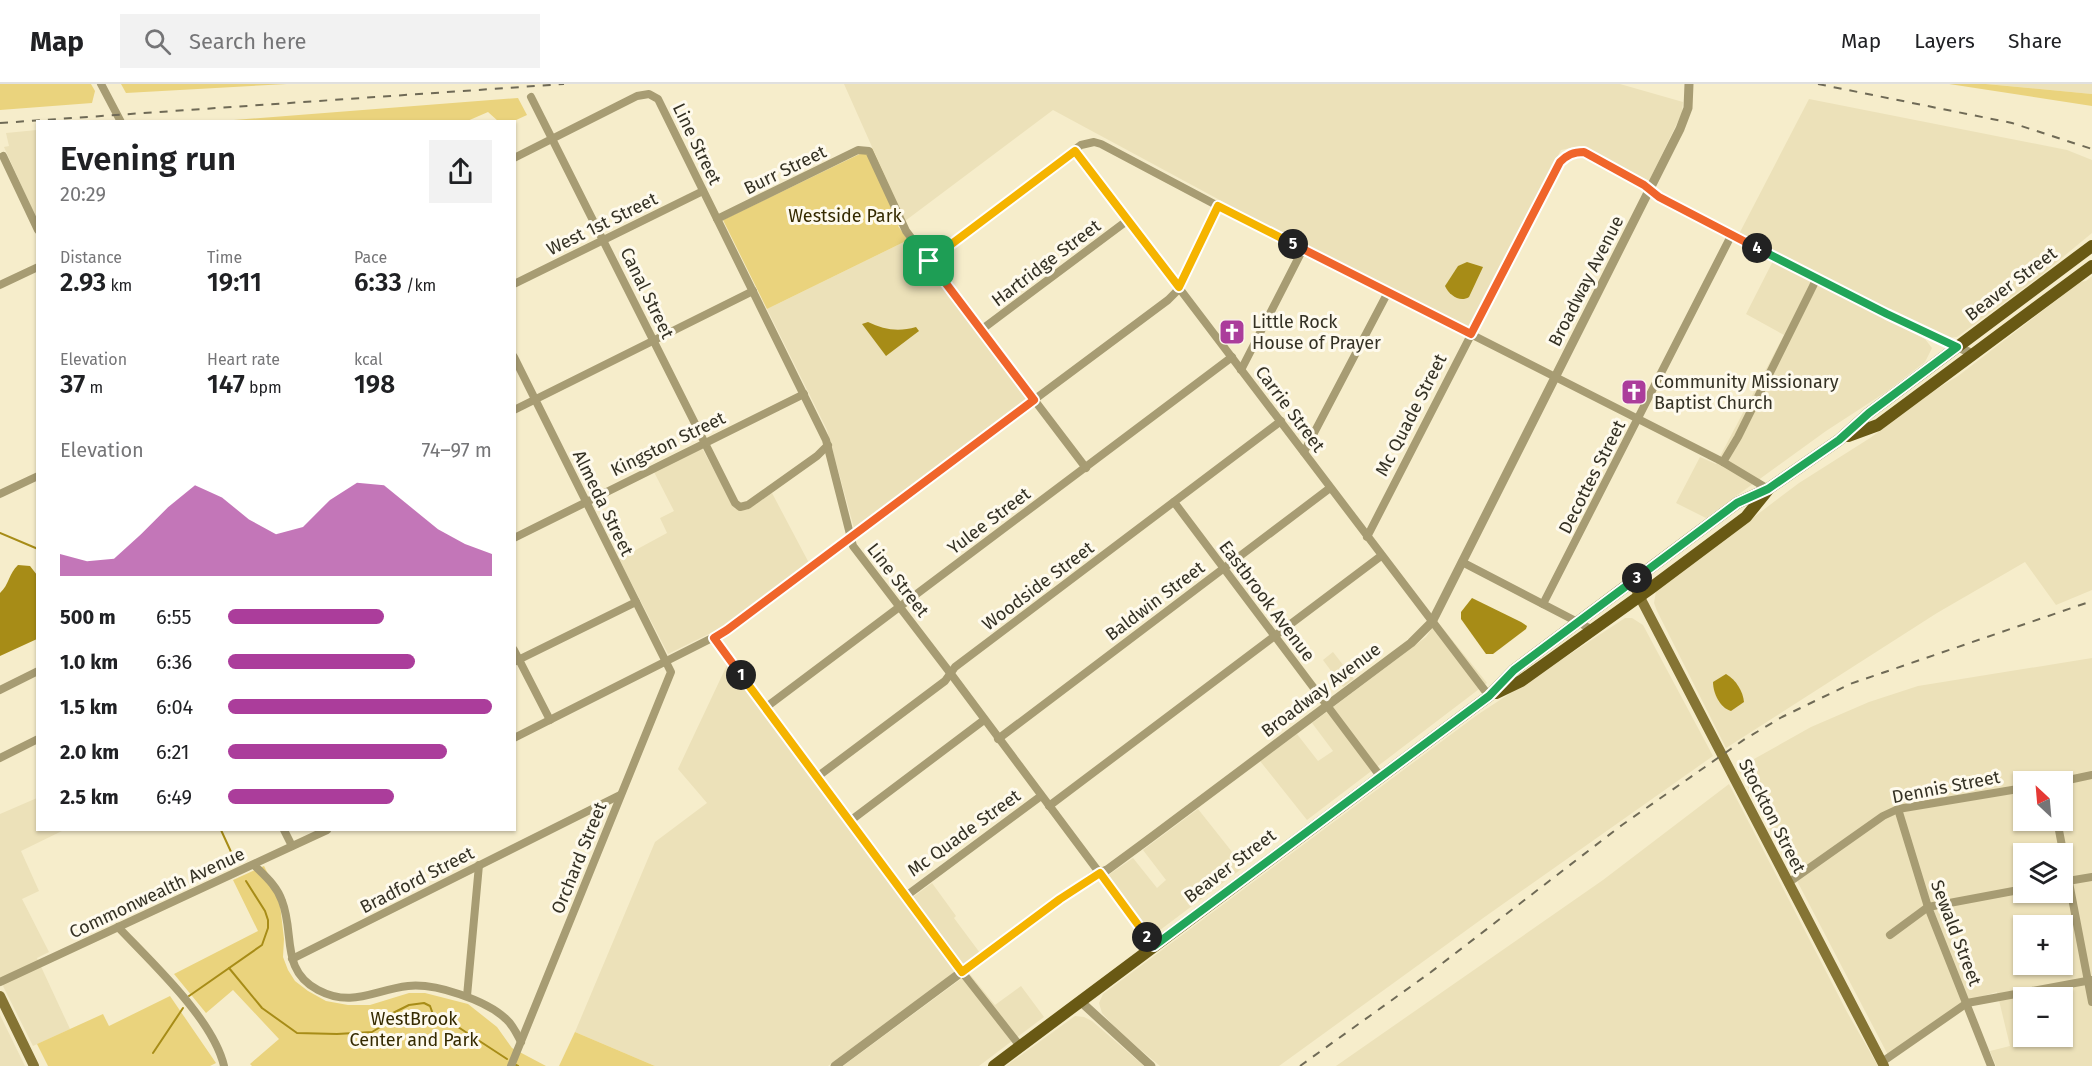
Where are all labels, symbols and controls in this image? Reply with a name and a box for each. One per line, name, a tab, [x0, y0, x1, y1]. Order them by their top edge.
search box	[120, 14, 540, 68]
text: Map	[30, 25, 84, 58]
icon: search	[141, 25, 174, 58]
text: Search here	[189, 28, 307, 55]
text: Map	[1841, 28, 1881, 54]
text: Layers	[1914, 28, 1975, 54]
text: Share	[2008, 28, 2062, 54]
street label: Line Street	[668, 100, 726, 189]
text: Evening run	[60, 139, 236, 179]
button: share	[429, 140, 492, 203]
street label: Burr Street	[740, 140, 830, 199]
text: 20:29	[60, 182, 106, 206]
street label: West 1st Street	[543, 187, 661, 260]
park label: Westside Park	[788, 205, 903, 227]
street label: Broadway Avenue	[1544, 212, 1628, 350]
street label: Hartridge Street	[987, 215, 1105, 311]
pin: 5	[1278, 229, 1308, 259]
pin: 4	[1742, 233, 1772, 263]
text: 5	[1289, 234, 1297, 253]
pin	[903, 235, 954, 286]
text: 4	[1752, 238, 1762, 257]
street label: Beaver Street	[1961, 242, 2062, 326]
street label: Canal Street	[615, 244, 679, 343]
icon: arrive	[912, 244, 945, 277]
text: Distance	[60, 248, 122, 267]
text: Time	[207, 248, 242, 267]
text: Pace	[354, 248, 387, 267]
text: 2.93	[60, 267, 106, 298]
text: 19:11	[207, 267, 262, 298]
text: 6:33	[354, 267, 402, 298]
text: km	[106, 276, 132, 295]
text: /km	[402, 276, 436, 295]
place label: Little Rock House of Prayer	[1252, 311, 1381, 354]
church icon: Little Rock House of Prayer	[1217, 317, 1247, 347]
text: Elevation	[60, 350, 127, 369]
text: Heart rate	[207, 350, 280, 369]
text: kcal	[354, 350, 383, 369]
street label: Mc Quade Street	[1371, 350, 1452, 480]
street label: Carrie Street	[1250, 362, 1330, 457]
text: 37	[60, 369, 85, 400]
text: 147	[207, 369, 245, 400]
text: 198	[354, 369, 395, 400]
place label: Community Missionary Baptist Church	[1654, 371, 1839, 414]
church icon: Community Missionary Baptist Church	[1619, 377, 1649, 407]
text: m	[85, 378, 103, 397]
text: bpm	[245, 378, 282, 397]
street label: Kingston Street	[607, 407, 729, 481]
street label: Decottes Street	[1554, 416, 1630, 538]
text: Elevation	[60, 438, 144, 462]
text: 74–97 m	[422, 438, 492, 462]
street label: Almeda Street	[568, 447, 638, 560]
street label: Yulee Street	[943, 482, 1035, 559]
street label: Eastbrook Avenue	[1214, 536, 1320, 666]
street label: Woodside Street	[978, 537, 1099, 635]
street label: Line Street	[862, 539, 934, 622]
street label: Baldwin Street	[1101, 556, 1209, 645]
pin: 3	[1622, 563, 1652, 593]
text: 3	[1633, 568, 1641, 587]
text: 500 m	[60, 605, 116, 629]
text: 6:55	[156, 605, 191, 629]
street label: Broadway Avenue	[1257, 638, 1385, 742]
text: 1.0 km	[60, 650, 118, 674]
text: 6:36	[156, 650, 192, 674]
pin: 1	[726, 660, 756, 690]
text: 1	[737, 665, 745, 684]
text: 1.5 km	[60, 695, 118, 719]
text: 6:04	[156, 695, 193, 719]
text: 2.0 km	[60, 740, 119, 764]
text: 6:21	[156, 740, 190, 764]
street label: Stockton Street	[1734, 755, 1810, 877]
street label: Dennis Street	[1890, 766, 2002, 808]
north arrow	[2013, 771, 2073, 831]
map controls	[2013, 771, 2073, 1047]
street label: Mc Quade Street	[903, 784, 1025, 881]
text: 2.5 km	[60, 785, 119, 809]
text: 6:49	[156, 785, 192, 809]
street label: Orchard Street	[547, 798, 612, 917]
street label: Beaver Street	[1180, 824, 1281, 908]
street label: Bradford Street	[356, 842, 478, 918]
street label: Commonwealth Avenue	[66, 843, 248, 943]
button: layers	[2013, 843, 2073, 903]
street label: Sewald Street	[1926, 877, 1986, 989]
button: +	[2013, 915, 2073, 975]
pin: 2	[1132, 922, 1162, 952]
text: 2	[1143, 927, 1151, 946]
button: −	[2013, 987, 2073, 1047]
park label: WestBrook Center and Park	[349, 1008, 479, 1051]

